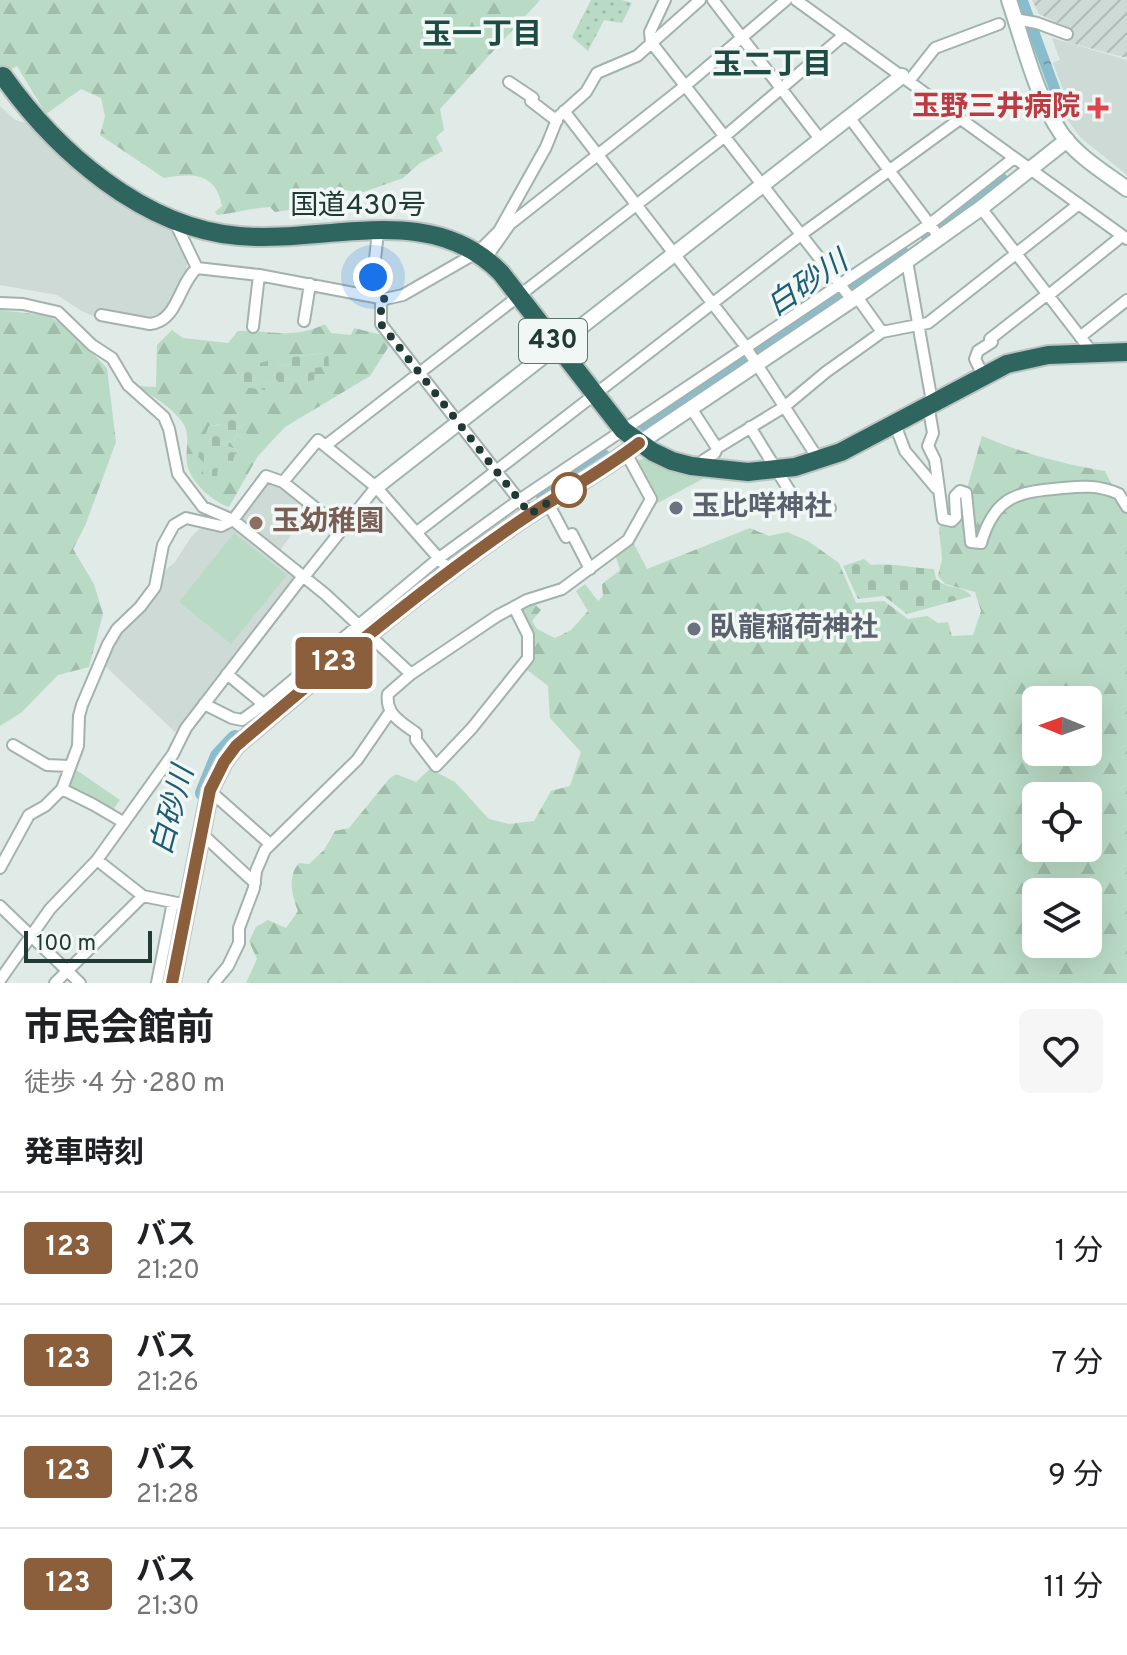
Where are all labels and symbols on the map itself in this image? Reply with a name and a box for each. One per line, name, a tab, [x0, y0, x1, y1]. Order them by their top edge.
district label: 玉一丁目	[422, 18, 542, 55]
district label: 玉二丁目	[712, 48, 832, 85]
place label: 玉野三井病院	[912, 90, 1080, 126]
marker: 玉野三井病院	[1087, 97, 1109, 119]
street label: 国道430号	[290, 189, 426, 225]
water label: 白砂川	[760, 243, 858, 326]
your location	[353, 257, 393, 297]
road number: 430	[519, 319, 587, 363]
unlabelled marker	[552, 473, 586, 507]
place label: 玉比咩神社	[692, 490, 832, 526]
marker: 玉比咩神社	[667, 499, 685, 517]
place label: 玉幼稚園	[272, 505, 384, 541]
marker: 玉幼稚園	[247, 514, 265, 532]
place label: 臥龍稲荷神社	[710, 611, 878, 647]
marker: 臥龍稲荷神社	[685, 620, 703, 638]
line badge: 123	[288, 637, 380, 689]
north arrow	[1022, 686, 1102, 766]
water label: 白砂川	[144, 760, 204, 859]
scale bar	[24, 927, 152, 963]

